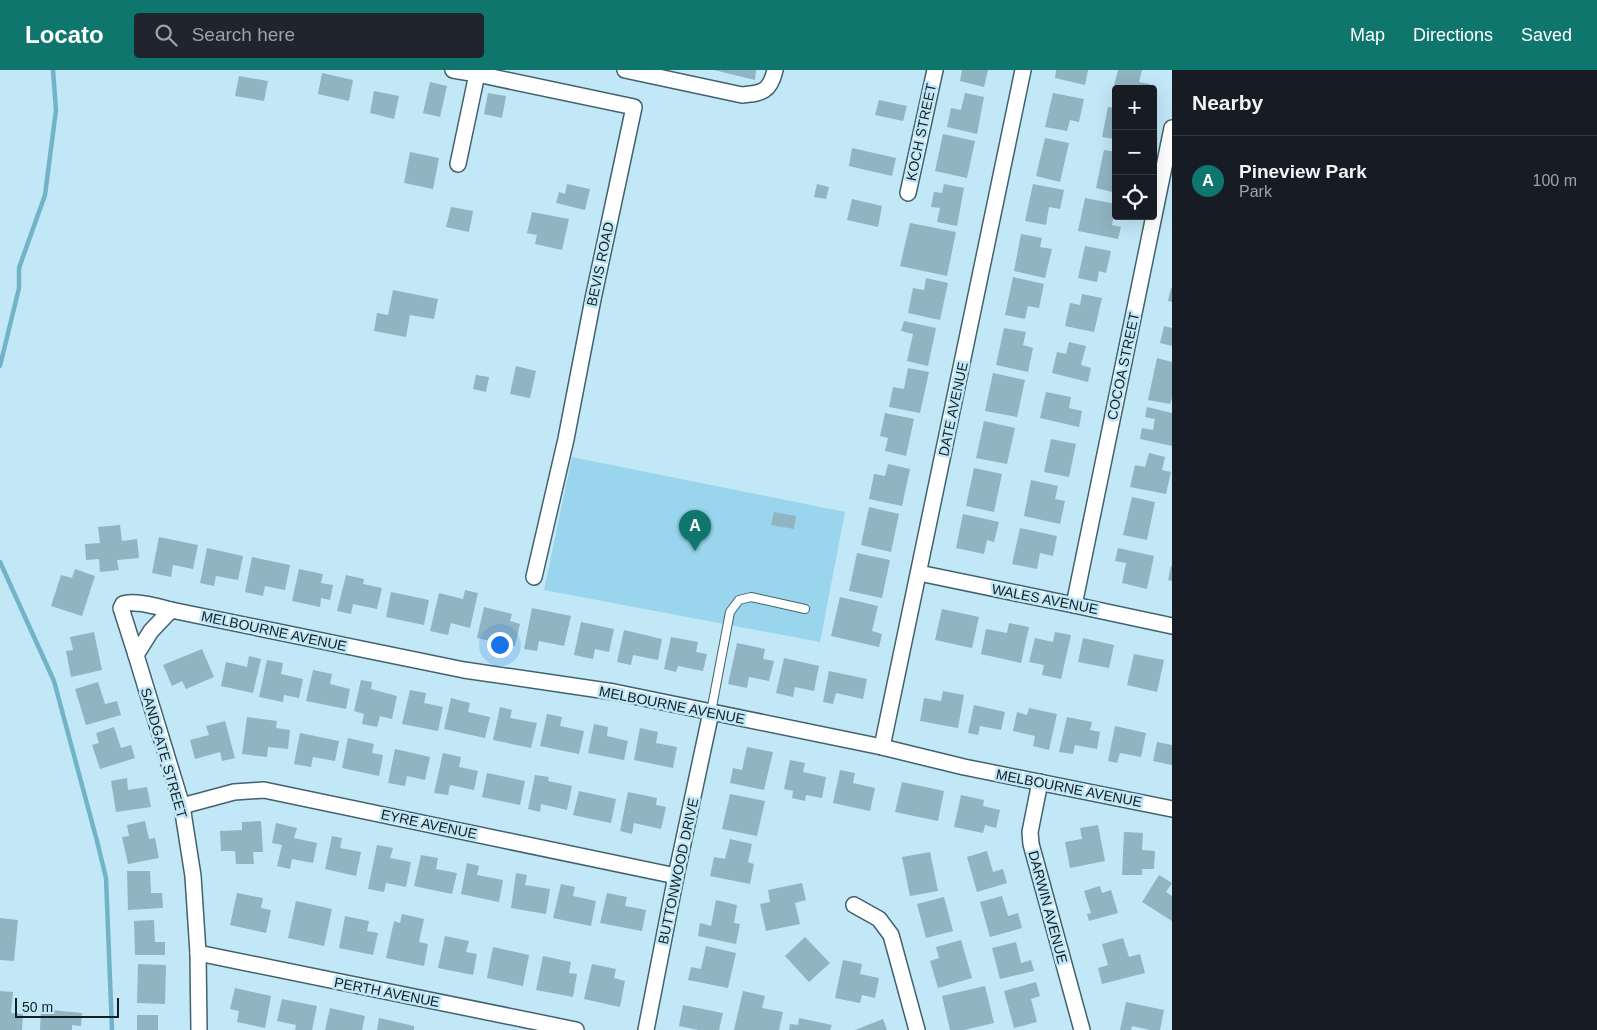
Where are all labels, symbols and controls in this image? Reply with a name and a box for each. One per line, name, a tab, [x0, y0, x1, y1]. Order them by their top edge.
search box	[134, 13, 484, 58]
text: Locato	[25, 21, 104, 48]
icon: search	[152, 21, 180, 49]
text: Search here	[192, 24, 295, 45]
text: Map	[1350, 25, 1385, 45]
text: Directions	[1413, 25, 1493, 45]
text: Saved	[1521, 25, 1572, 45]
street label: KOCH STREET	[903, 81, 939, 182]
map controls	[1112, 85, 1157, 220]
button: +	[1112, 85, 1157, 130]
text: Nearby	[1192, 91, 1263, 114]
button: −	[1112, 130, 1157, 175]
text: Pineview Park	[1239, 161, 1367, 182]
text: A	[1202, 172, 1214, 189]
text: 100 m	[1533, 172, 1577, 189]
button: locate	[1112, 175, 1157, 220]
text: Park	[1239, 183, 1272, 200]
street label: BEVIS ROAD	[583, 220, 617, 308]
street label: COCOA STREET	[1104, 310, 1142, 421]
street label: DATE AVENUE	[935, 360, 971, 458]
pin: A	[679, 510, 711, 551]
street label: WALES AVENUE	[990, 581, 1100, 617]
street label: MELBOURNE AVENUE	[200, 608, 348, 654]
your location	[487, 632, 513, 658]
street label: MELBOURNE AVENUE	[598, 683, 746, 727]
street label: SANDGATE STREET	[138, 686, 190, 821]
street label: MELBOURNE AVENUE	[995, 766, 1143, 810]
street label: BUTTONWOOD DRIVE	[655, 796, 701, 946]
street label: EYRE AVENUE	[380, 806, 478, 842]
street label: DARWIN AVENUE	[1025, 849, 1071, 965]
street label: PERTH AVENUE	[333, 974, 441, 1010]
scale bar	[15, 995, 119, 1018]
text: 50 m	[22, 999, 53, 1015]

